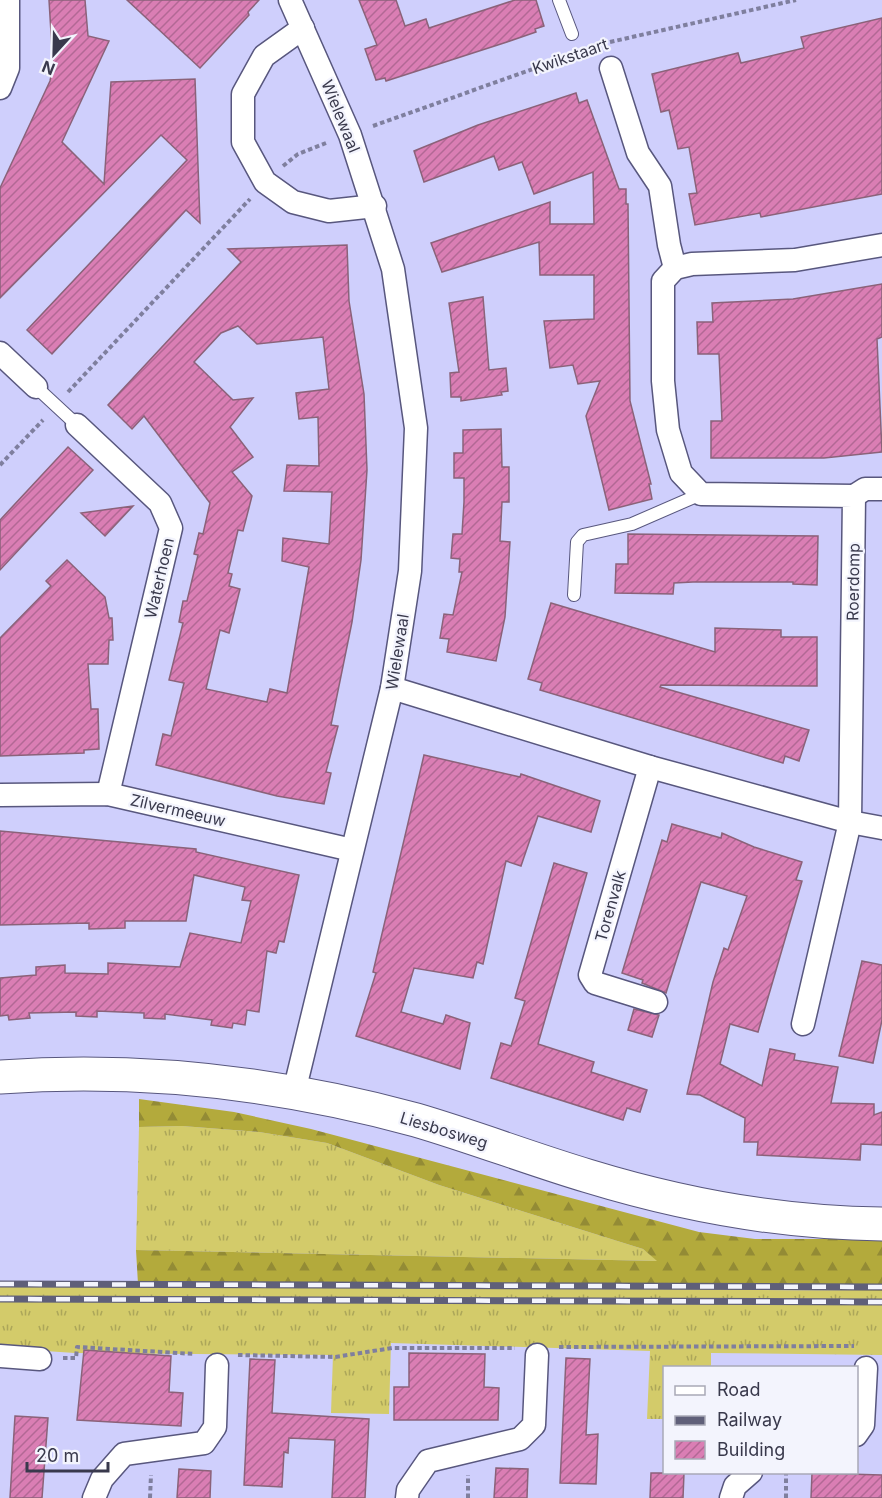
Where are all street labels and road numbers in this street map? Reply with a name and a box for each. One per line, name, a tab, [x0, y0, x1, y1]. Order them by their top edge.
street label: Kwikstaart	[530, 34, 610, 78]
street label: Wielewaal	[317, 77, 365, 155]
street label: Waterhoen	[140, 536, 178, 620]
street label: Roerdomp	[842, 543, 864, 621]
street label: Wielewaal	[381, 612, 413, 692]
street label: Zilvermeeuw	[128, 789, 228, 831]
street label: Torenvalk	[590, 868, 630, 944]
street label: Liesbosweg	[398, 1107, 490, 1153]

